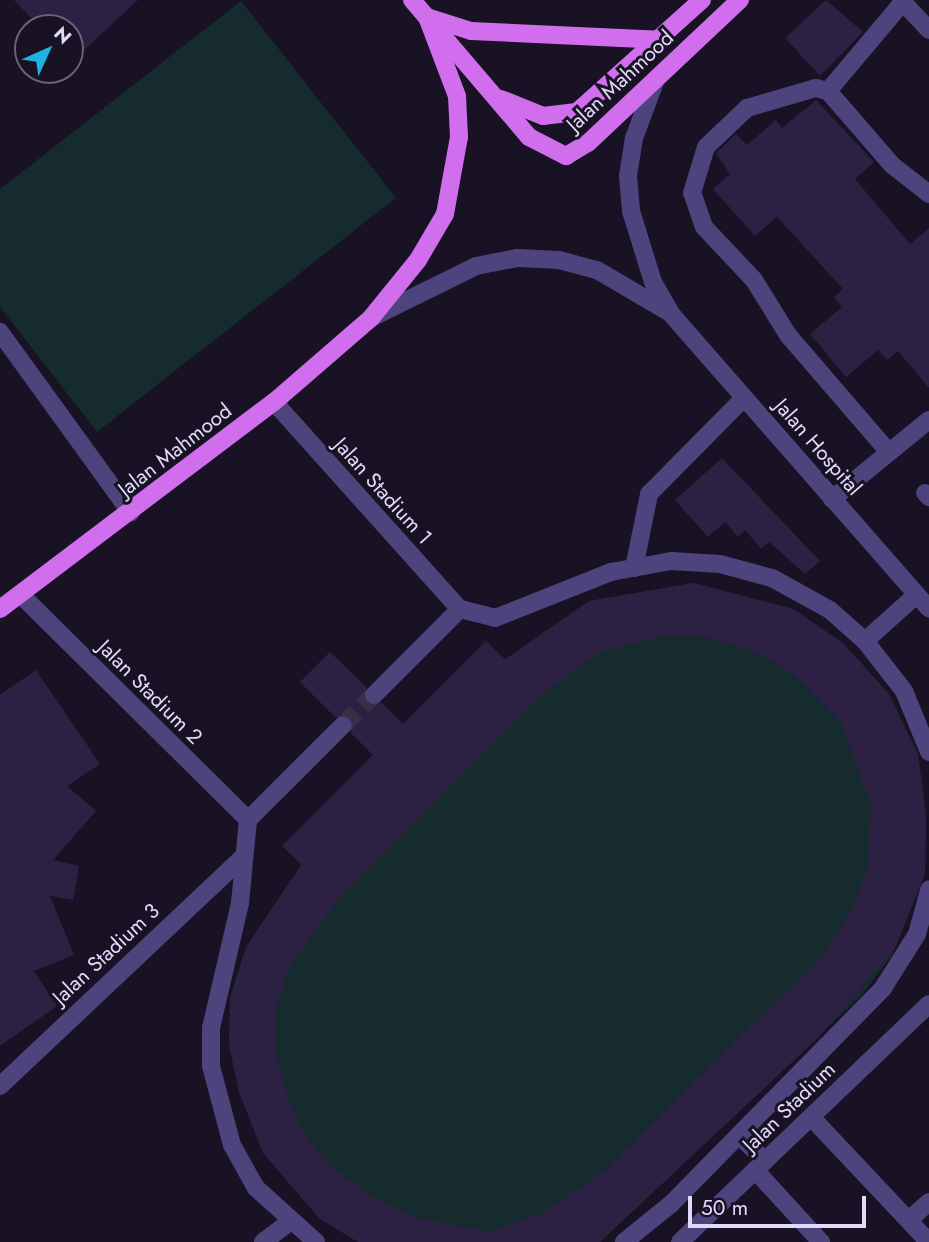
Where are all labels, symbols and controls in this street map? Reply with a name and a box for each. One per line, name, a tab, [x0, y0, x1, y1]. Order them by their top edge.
north arrow	[14, 14, 84, 84]
text: N	[48, 20, 78, 50]
street label: Jalan Mahmood	[561, 25, 679, 137]
street label: Jalan Hospital	[769, 394, 867, 500]
street label: Jalan Mahmood	[113, 398, 237, 502]
street label: Jalan Stadium 1	[329, 433, 437, 549]
street label: Jalan Stadium 2	[93, 635, 207, 749]
street label: Jalan Stadium 3	[47, 898, 165, 1010]
street label: Jalan Stadium	[737, 1057, 841, 1157]
scale bar	[691, 1182, 870, 1226]
text: 50 m	[701, 1193, 748, 1223]

